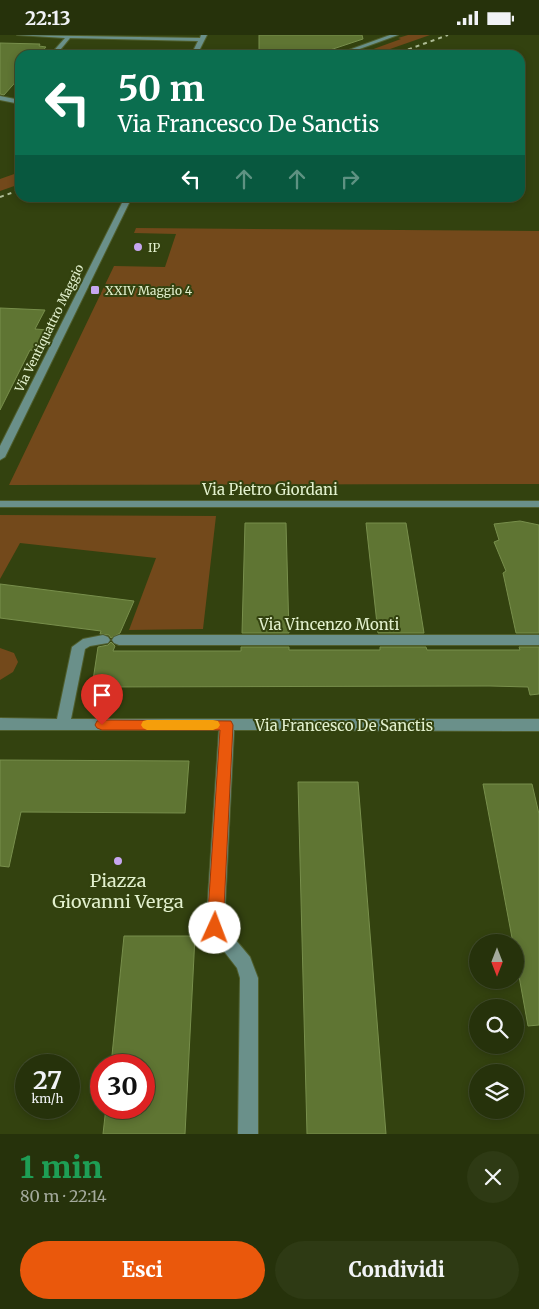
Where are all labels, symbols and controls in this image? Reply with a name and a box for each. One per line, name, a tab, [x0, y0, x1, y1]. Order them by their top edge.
text: 22:13	[25, 6, 71, 30]
text: 50 m	[118, 67, 205, 111]
icon: left	[35, 70, 100, 135]
text: Via Francesco De Sanctis	[118, 110, 379, 138]
icon: left	[177, 165, 205, 193]
icon: ahead	[230, 165, 258, 193]
icon: ahead	[283, 165, 311, 193]
icon: right	[336, 165, 364, 193]
place label: IP	[148, 240, 160, 255]
marker: IP	[132, 241, 144, 253]
street label: Via Ventiquattro Maggio	[11, 262, 86, 395]
place label: XXIV Maggio 4	[105, 283, 193, 298]
marker: XXIV Maggio 4	[89, 284, 101, 296]
street label: Via Pietro Giordani	[201, 480, 338, 499]
street label: Via Vincenzo Monti	[258, 615, 399, 634]
pin	[81, 674, 123, 725]
icon: arrive	[88, 681, 116, 709]
street label: Via Francesco De Sanctis	[254, 716, 433, 735]
marker: Piazza Giovanni Verga	[112, 855, 124, 867]
place label: Piazza Giovanni Verga	[52, 869, 184, 913]
position arrow	[188, 901, 240, 953]
north arrow	[469, 934, 524, 989]
map controls	[469, 934, 524, 1119]
button: search	[469, 999, 524, 1054]
speed limit sign: 30	[90, 1054, 155, 1119]
text: 27	[33, 1064, 62, 1096]
button: layers	[469, 1064, 524, 1119]
text: km/h	[32, 1091, 63, 1106]
text: 1 min	[20, 1148, 102, 1186]
button: close	[467, 1151, 519, 1203]
text: 80 m · 22:14	[20, 1186, 107, 1206]
button: Esci	[20, 1241, 265, 1299]
button: Condividi	[275, 1241, 519, 1299]

